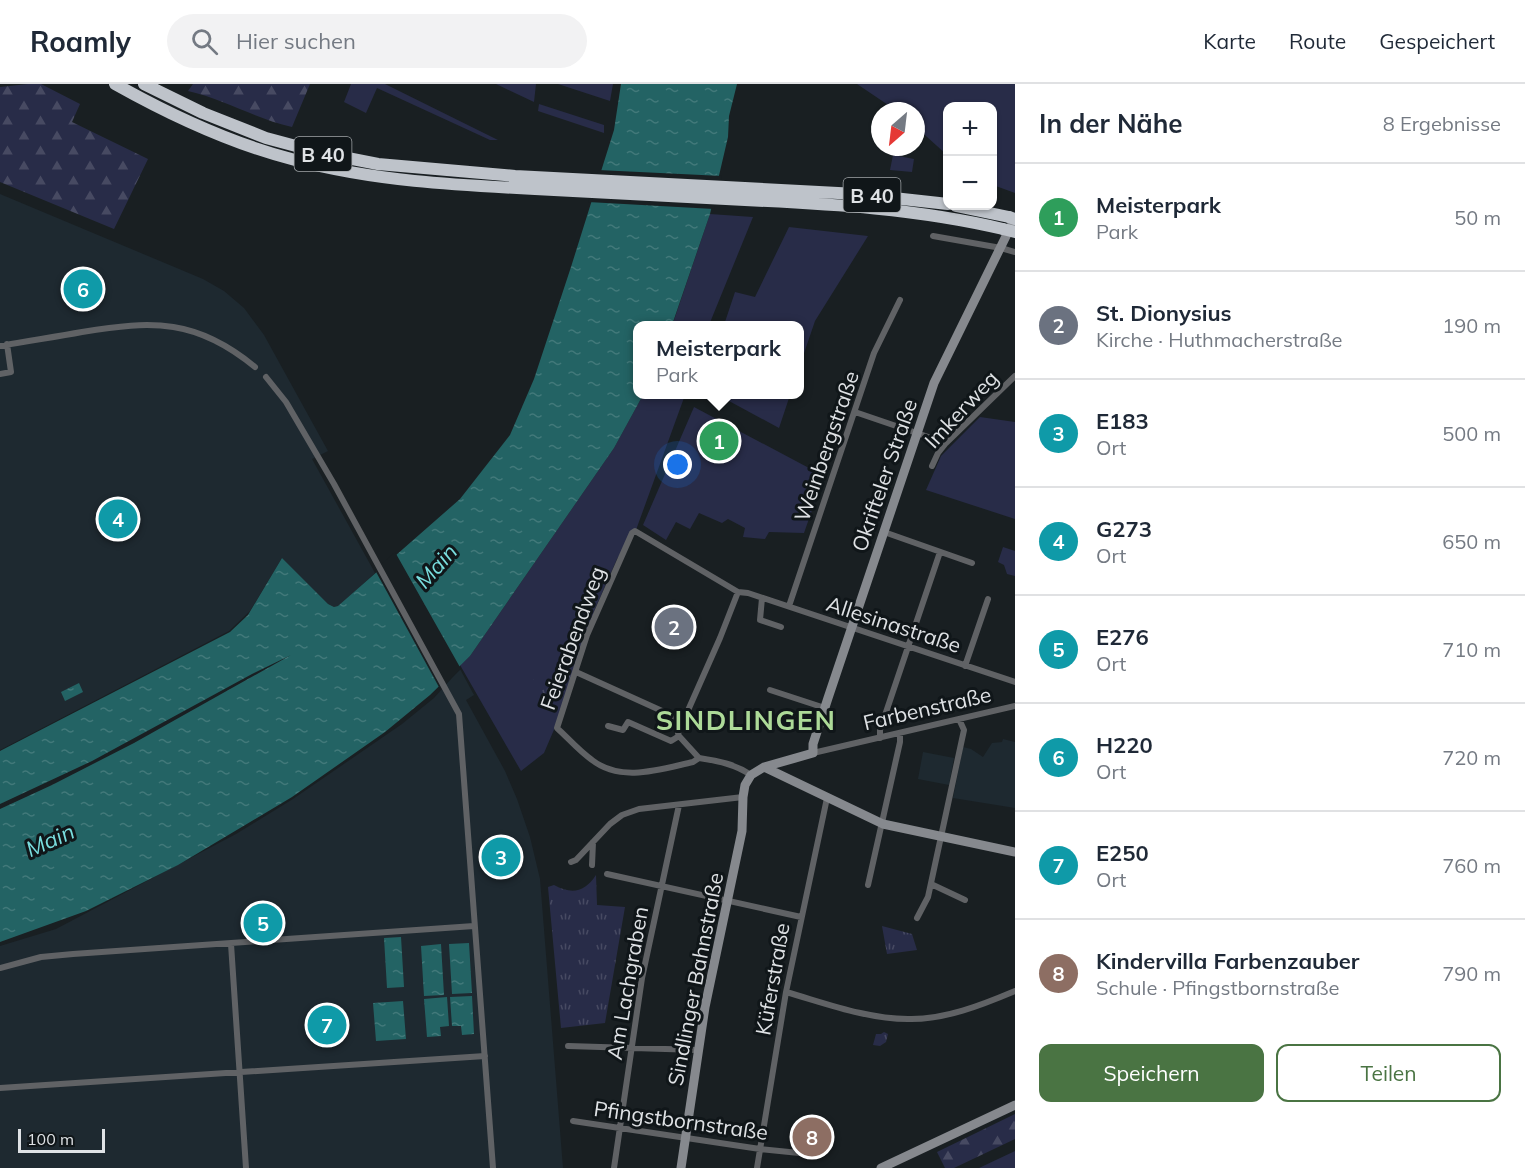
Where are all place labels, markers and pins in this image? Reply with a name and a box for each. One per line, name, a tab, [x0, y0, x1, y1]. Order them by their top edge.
pin: 6	[64, 266, 103, 312]
pin: 1	[700, 418, 738, 464]
pin: 4	[98, 496, 138, 542]
pin: 2	[654, 604, 694, 650]
pin: 3	[482, 834, 520, 880]
pin: 5	[244, 900, 282, 946]
pin: 7	[308, 1002, 346, 1048]
pin: 8	[792, 1114, 832, 1160]

